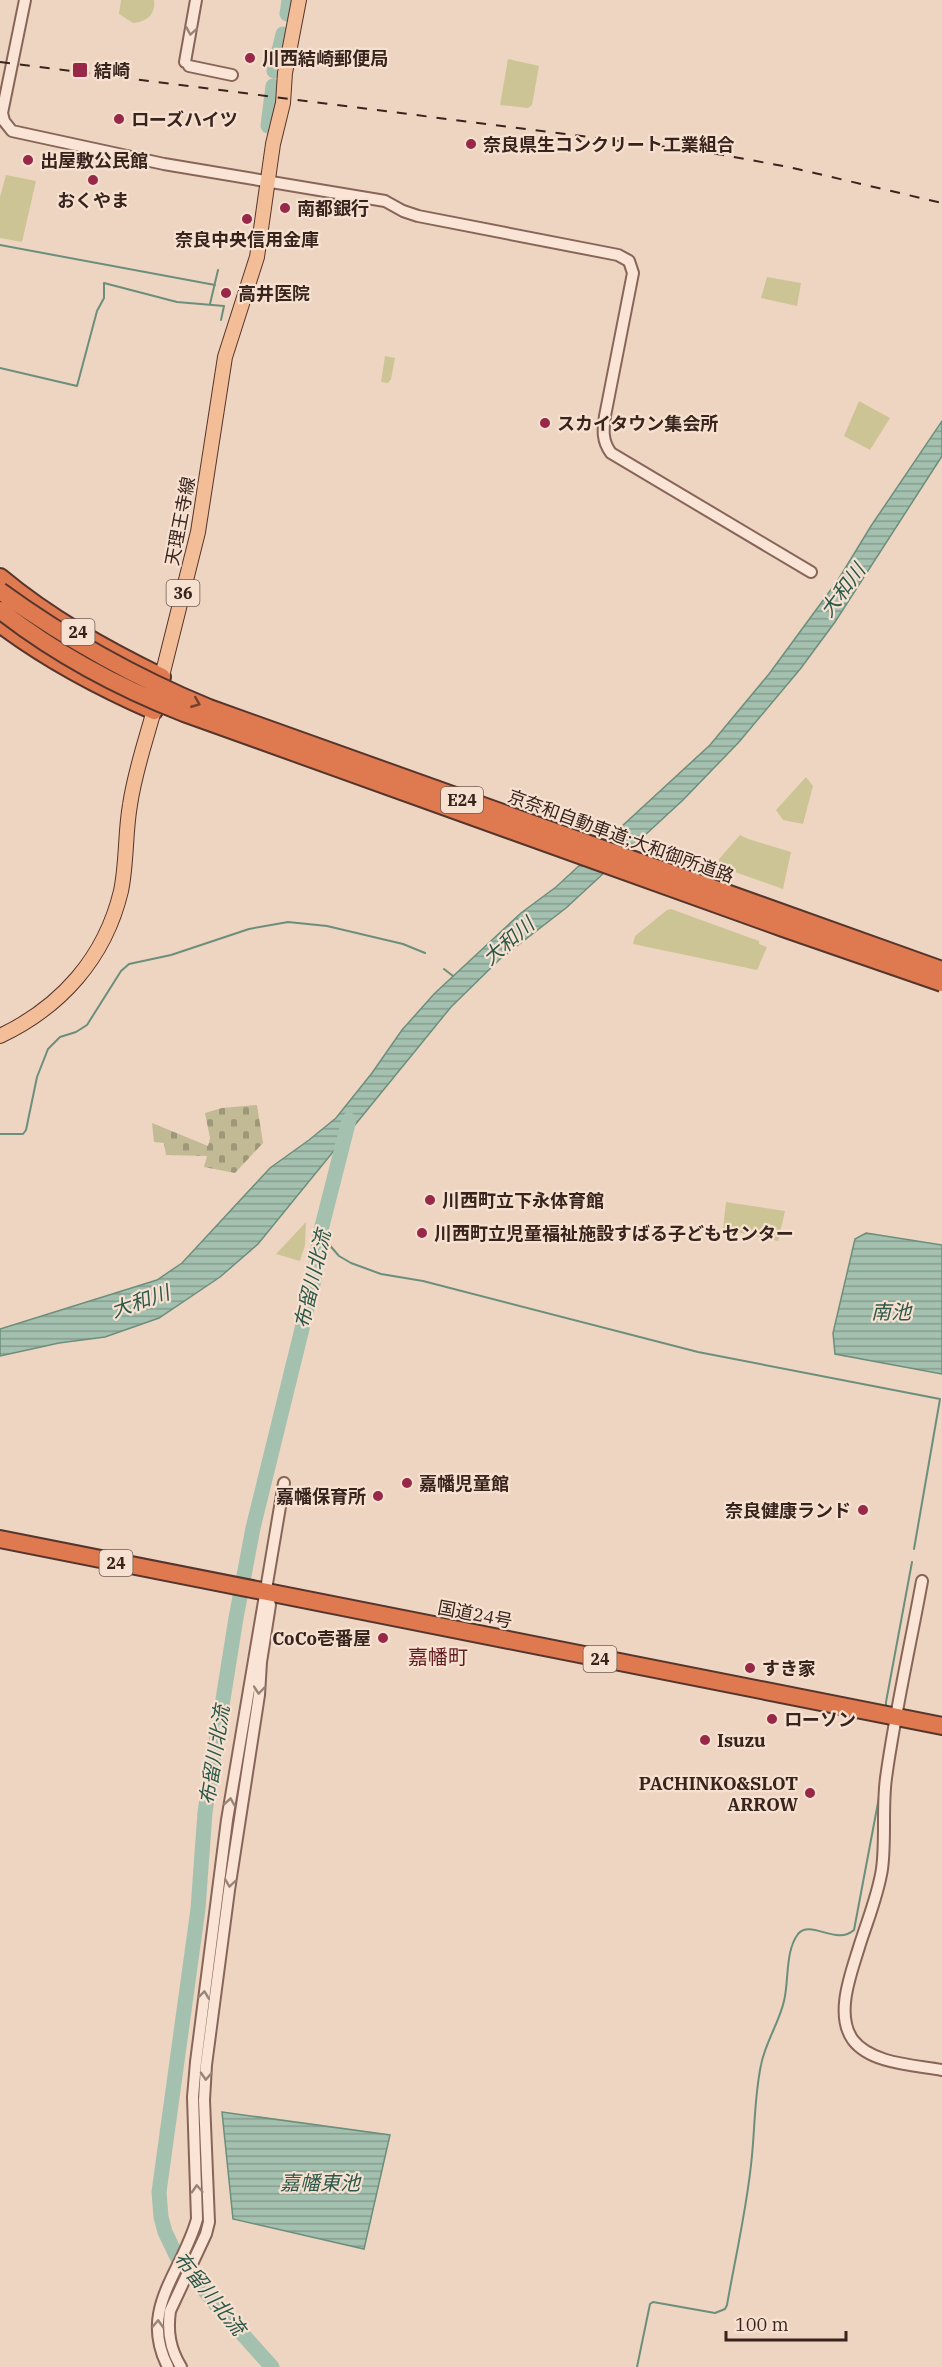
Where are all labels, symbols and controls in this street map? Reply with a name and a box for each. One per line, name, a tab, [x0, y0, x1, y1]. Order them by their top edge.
one-way arrow	[185, 25, 198, 35]
place label: 川西結崎郵便局	[262, 47, 388, 70]
marker: 川西結崎郵便局	[243, 51, 257, 65]
place label: 結崎	[94, 59, 130, 82]
marker: 結崎	[71, 61, 89, 79]
place label: ローズハイツ	[131, 108, 238, 131]
marker: ローズハイツ	[112, 112, 126, 126]
place label: 奈良県生コンクリート工業組合	[483, 133, 735, 156]
marker: 奈良県生コンクリート工業組合	[464, 137, 478, 151]
place label: 出屋敷公民館	[40, 149, 148, 172]
marker: 出屋敷公民館	[21, 153, 35, 167]
marker: おくやま	[86, 173, 100, 187]
place label: おくやま	[57, 189, 129, 212]
place label: 南都銀行	[297, 197, 369, 220]
marker: 南都銀行	[278, 201, 292, 215]
marker: 奈良中央信用金庫	[240, 212, 254, 226]
place label: 奈良中央信用金庫	[175, 228, 319, 251]
place label: 高井医院	[238, 282, 310, 305]
marker: 高井医院	[219, 286, 233, 300]
place label: スカイタウン集会所	[557, 412, 718, 435]
marker: スカイタウン集会所	[538, 416, 552, 430]
street label: 天理王寺線	[160, 475, 200, 567]
water label: 大和川	[813, 556, 872, 622]
road number: 36	[166, 580, 200, 606]
road number: 24	[62, 619, 94, 645]
one-way arrow	[190, 696, 201, 708]
street label: 京奈和自動車道;大和御所道路	[505, 784, 737, 888]
road number: E24	[441, 787, 483, 813]
water label: 大和川	[477, 910, 541, 971]
place label: 川西町立下永体育館	[442, 1189, 604, 1212]
marker: 川西町立下永体育館	[423, 1193, 437, 1207]
place label: 川西町立児童福祉施設すばる子どもセンター	[434, 1222, 794, 1245]
water label: 布留川北流	[288, 1224, 337, 1331]
marker: 川西町立児童福祉施設すばる子どもセンター	[415, 1226, 429, 1240]
water label: 大和川	[107, 1278, 175, 1324]
water label: 南池	[871, 1298, 913, 1325]
place label: 嘉幡児童館	[419, 1472, 509, 1495]
marker: 嘉幡児童館	[400, 1476, 414, 1490]
place label: 嘉幡保育所	[276, 1485, 366, 1508]
marker: 嘉幡保育所	[371, 1489, 385, 1503]
place label: 奈良健康ランド	[725, 1499, 851, 1522]
marker: 奈良健康ランド	[856, 1503, 870, 1517]
road number: 24	[100, 1550, 132, 1576]
street label: 国道24号	[436, 1595, 514, 1633]
place label: CoCo壱番屋	[272, 1627, 371, 1650]
marker: CoCo壱番屋	[376, 1631, 390, 1645]
district label: 嘉幡町	[408, 1643, 468, 1670]
road number: 24	[584, 1646, 616, 1672]
place label: すき家	[762, 1657, 816, 1680]
marker: すき家	[743, 1661, 757, 1675]
one-way arrow	[253, 1686, 266, 1695]
water label: 布留川北流	[193, 1701, 236, 1806]
place label: ローソン	[784, 1708, 856, 1731]
marker: ローソン	[765, 1712, 779, 1726]
place label: Isuzu	[717, 1729, 766, 1752]
marker: Isuzu	[698, 1733, 712, 1747]
place label: PACHINKO&SLOT ARROW	[639, 1772, 799, 1816]
marker: PACHINKO&SLOT ARROW	[803, 1786, 817, 1800]
one-way arrow	[224, 1797, 236, 1806]
one-way arrow	[224, 1878, 236, 1888]
one-way arrow	[198, 1990, 210, 1999]
one-way arrow	[199, 2072, 212, 2081]
water label: 嘉幡東池	[280, 2169, 362, 2196]
one-way arrow	[191, 2184, 204, 2194]
water label: 布留川北流	[168, 2246, 254, 2343]
scale bar	[726, 2304, 846, 2342]
text: 100 m	[735, 2313, 789, 2336]
one-way arrow	[152, 2319, 164, 2328]

